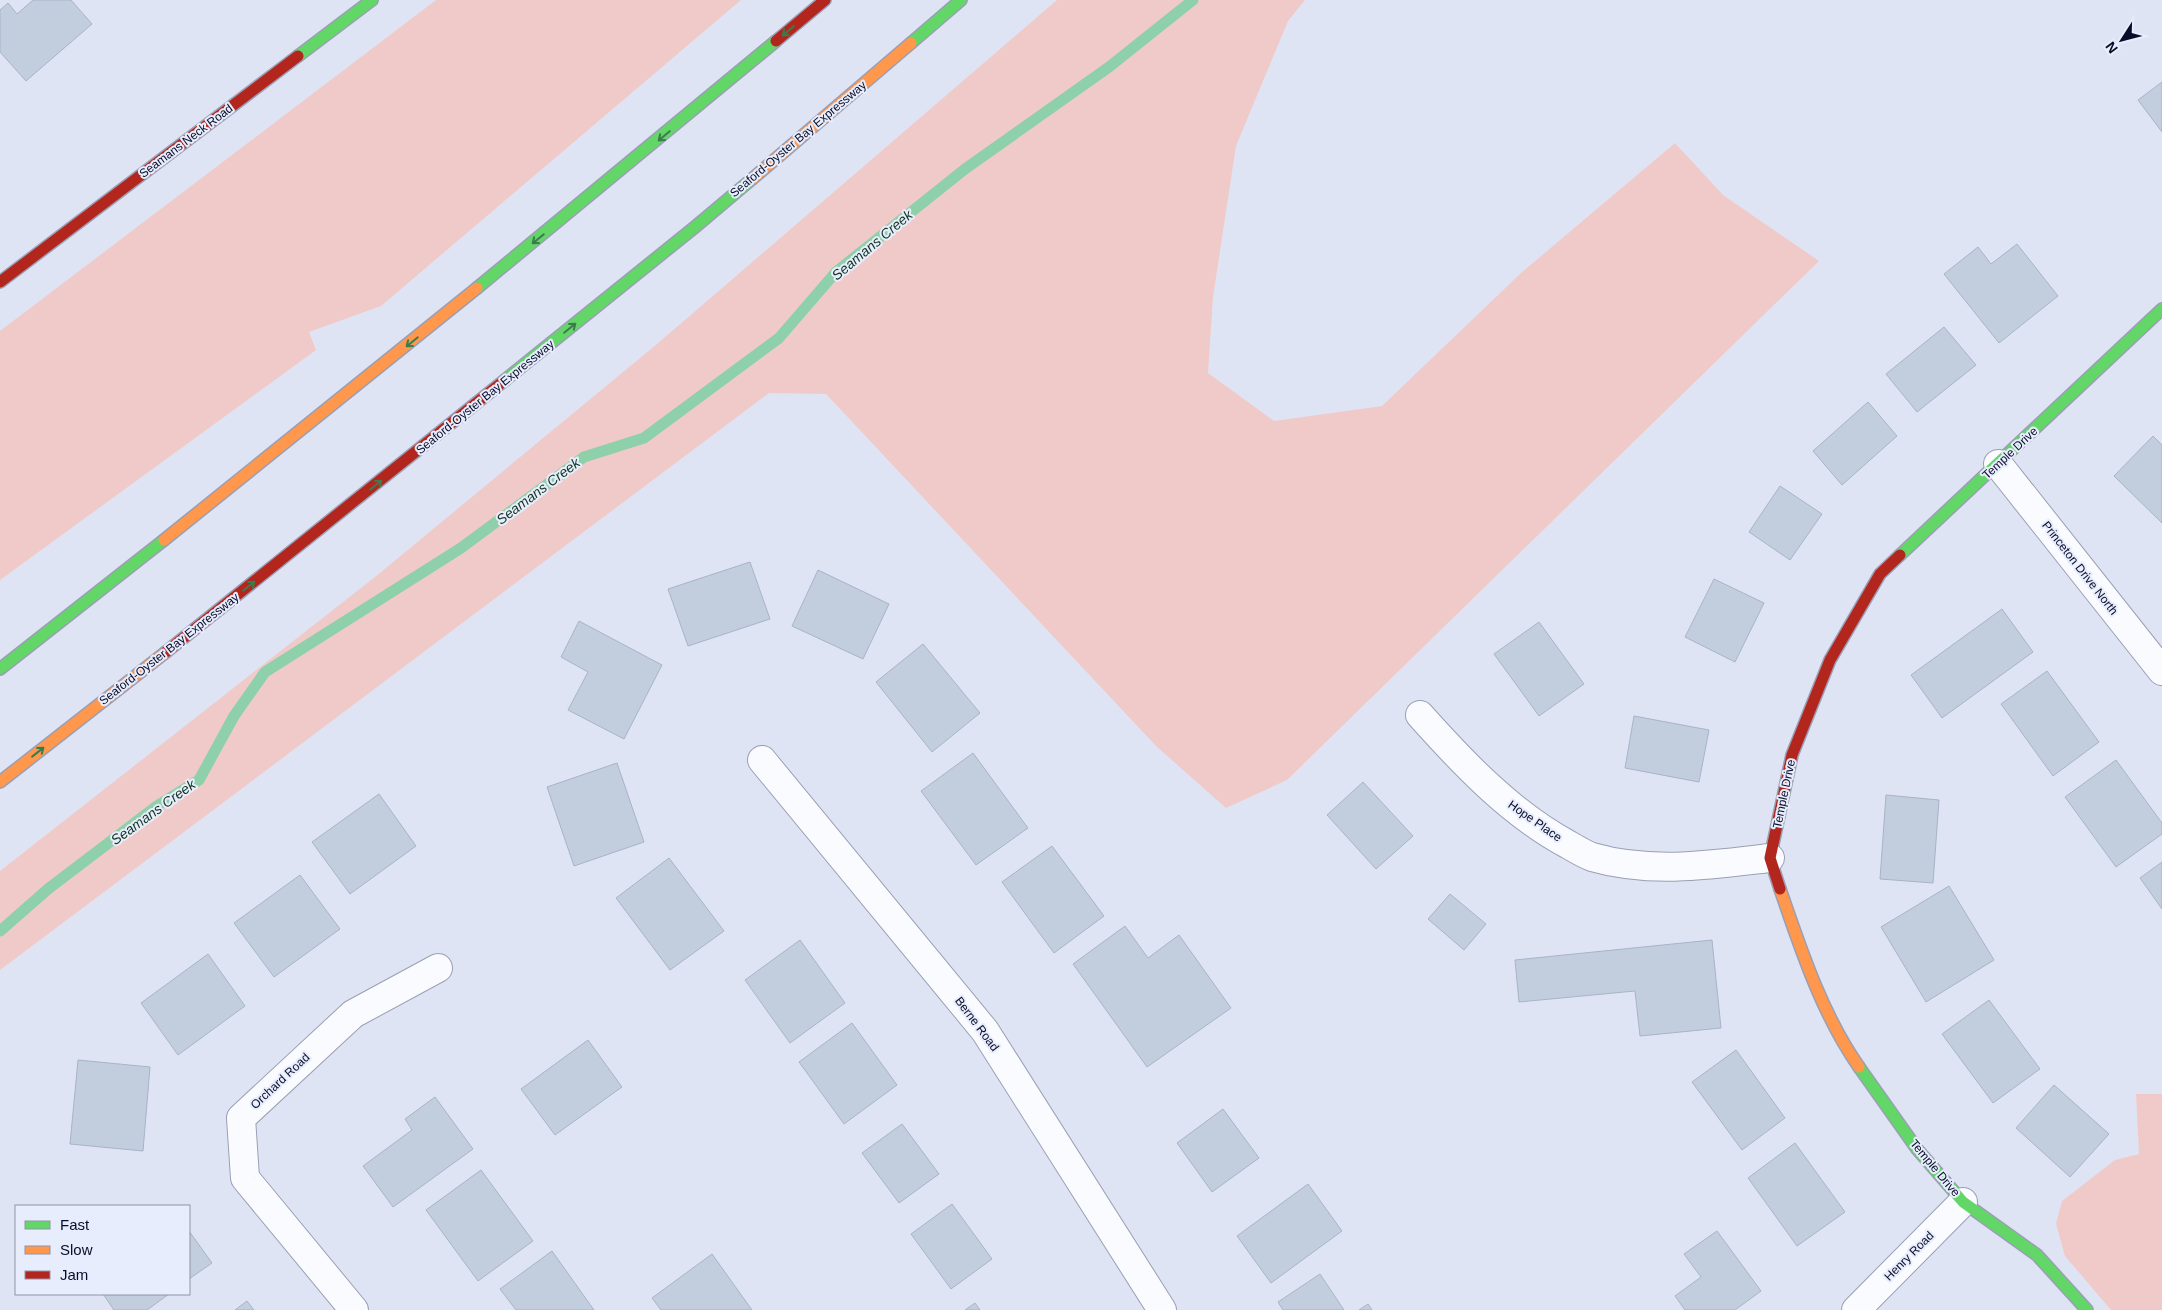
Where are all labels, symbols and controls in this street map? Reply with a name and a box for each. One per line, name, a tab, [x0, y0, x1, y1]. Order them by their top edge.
north arrow	[2097, 15, 2147, 65]
one-way arrow	[781, 26, 794, 37]
text: N	[2102, 39, 2121, 56]
street label: Seaford-Oyster Bay Expressway	[727, 78, 869, 200]
street label: Seamans Neck Road	[137, 101, 235, 181]
one-way arrow	[657, 131, 670, 142]
water label: Seamans Creek	[828, 206, 916, 283]
one-way arrow	[532, 234, 545, 245]
one-way arrow	[563, 322, 576, 333]
one-way arrow	[405, 336, 418, 347]
street label: Seaford-Oyster Bay Expressway	[413, 337, 557, 457]
street label: Temple Drive	[1980, 424, 2041, 482]
water label: Seamans Creek	[493, 454, 584, 528]
one-way arrow	[369, 479, 382, 490]
street label: Princeton Drive North	[2039, 518, 2121, 618]
one-way arrow	[242, 581, 255, 592]
street label: Seaford-Oyster Bay Expressway	[96, 590, 242, 708]
one-way arrow	[32, 746, 45, 757]
street label: Temple Drive	[1770, 758, 1798, 830]
water label: Seamans Creek	[108, 775, 199, 848]
street label: Hope Place	[1506, 797, 1565, 845]
street label: Berne Road	[952, 994, 1002, 1054]
street label: Orchard Road	[248, 1050, 312, 1112]
street label: Temple Drive	[1907, 1137, 1963, 1200]
legend	[15, 1205, 190, 1295]
text: Fast	[60, 1216, 90, 1233]
street label: Henry Road	[1881, 1228, 1937, 1284]
text: Slow	[60, 1241, 93, 1258]
text: Jam	[60, 1266, 88, 1283]

